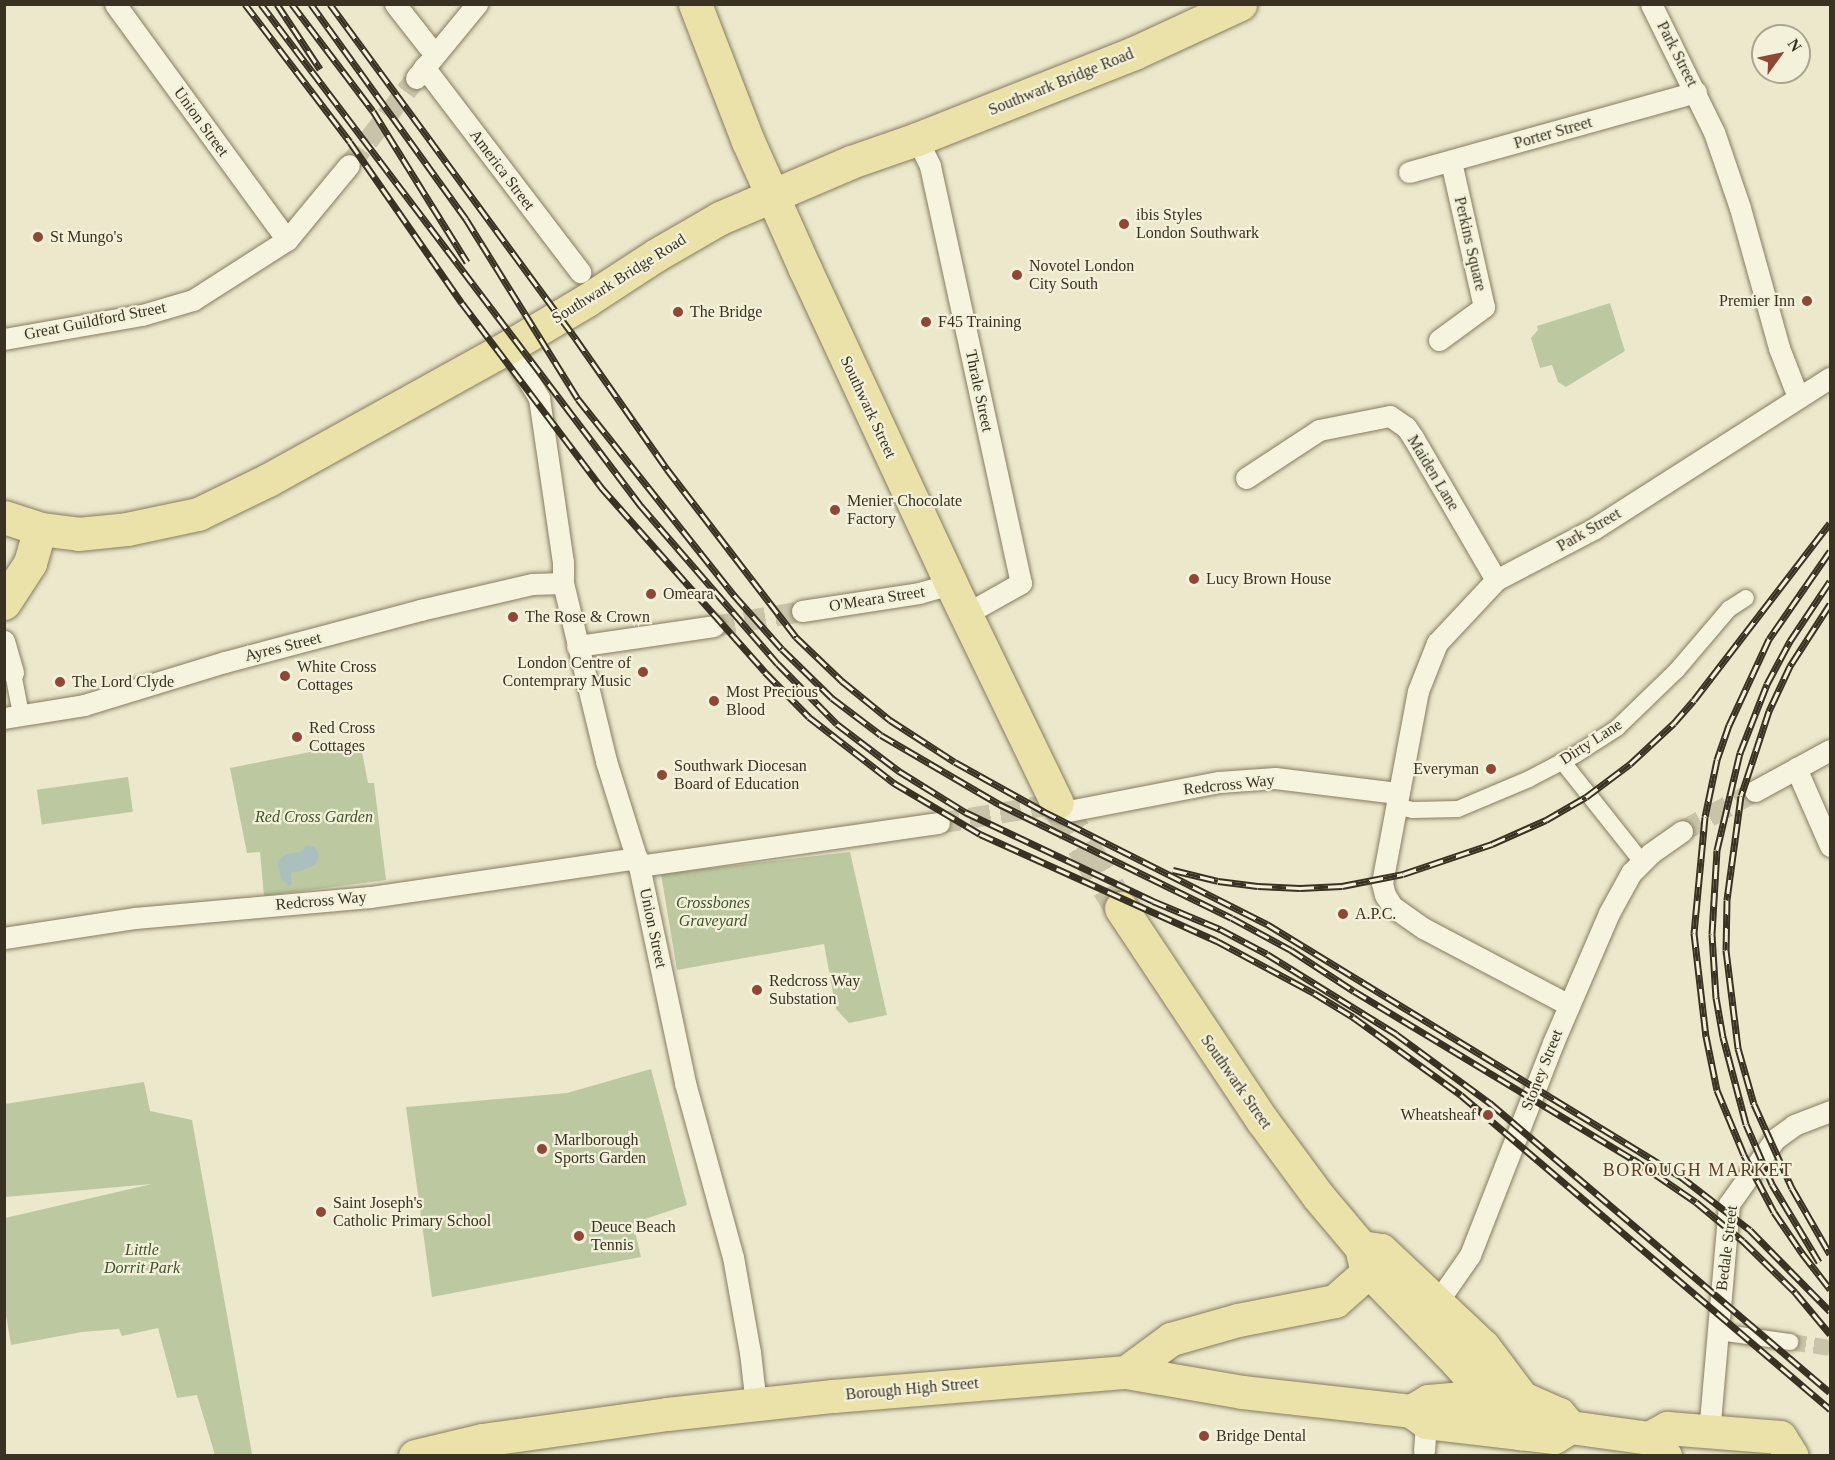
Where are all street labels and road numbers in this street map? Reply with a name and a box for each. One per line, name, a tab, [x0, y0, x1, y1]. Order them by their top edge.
street label: Park Street	[1652, 18, 1702, 90]
street label: Southwark Bridge Road	[986, 44, 1136, 120]
street label: Union Street	[169, 83, 233, 161]
street label: Porter Street	[1512, 113, 1594, 153]
street label: America Street	[465, 126, 539, 214]
street label: Perkins Square	[1450, 195, 1490, 293]
street label: Southwark Bridge Road	[548, 230, 690, 328]
street label: Great Guildford Street	[23, 298, 167, 344]
street label: Thrale Street	[961, 348, 997, 434]
street label: Southwark Street	[836, 353, 900, 461]
street label: Maiden Lane	[1403, 432, 1463, 514]
street label: Park Street	[1554, 504, 1624, 556]
street label: O'Meara Street	[828, 582, 926, 616]
street label: Ayres Street	[243, 628, 323, 666]
street label: Dirty Lane	[1557, 715, 1625, 769]
street label: Redcross Way	[1182, 771, 1276, 799]
street label: Union Street	[635, 886, 671, 970]
street label: Redcross Way	[275, 887, 367, 915]
street label: Stoney Street	[1517, 1027, 1567, 1113]
street label: Southwark Street	[1196, 1031, 1276, 1133]
street label: Bedale Street	[1712, 1204, 1742, 1292]
street label: Borough High Street	[845, 1374, 979, 1404]

